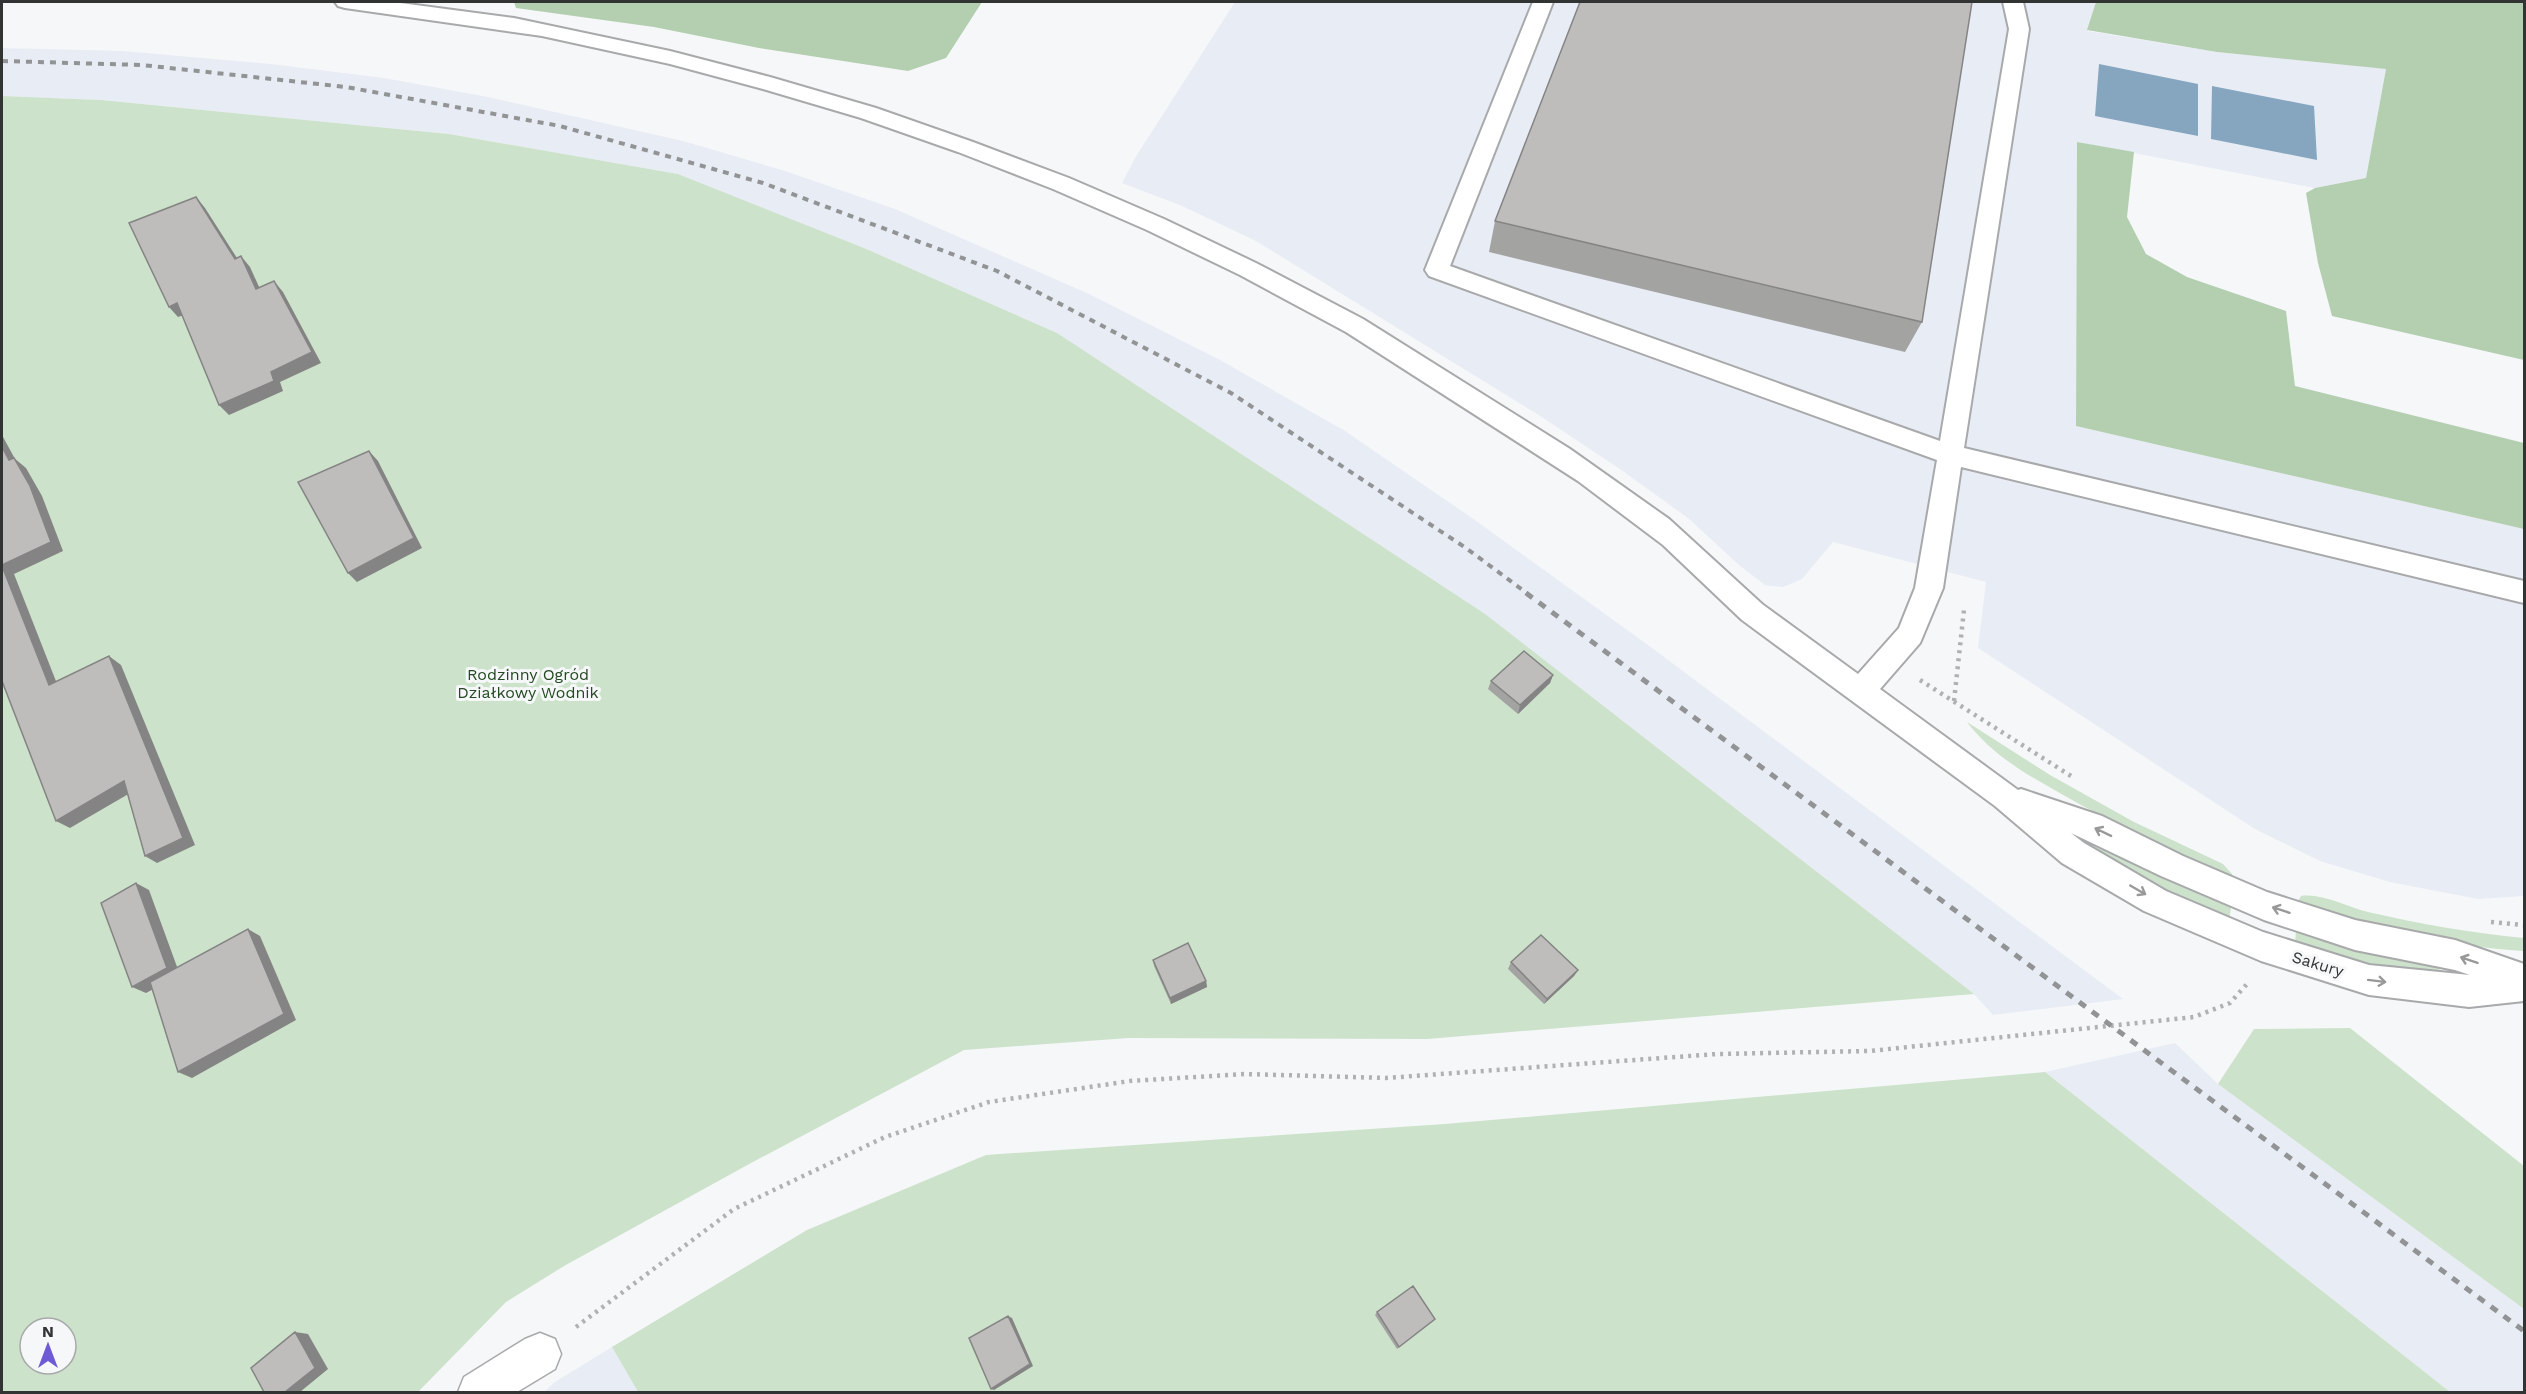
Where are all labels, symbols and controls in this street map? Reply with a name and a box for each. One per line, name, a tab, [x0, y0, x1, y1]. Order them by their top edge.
park label: Rodzinny Ogród Działkowy Wodnik	[457, 665, 599, 702]
one-way arrow	[2094, 825, 2112, 837]
one-way arrow	[2129, 885, 2146, 897]
one-way arrow	[2272, 904, 2291, 915]
street label: Sakury	[2290, 947, 2347, 981]
one-way arrow	[2460, 953, 2479, 964]
one-way arrow	[2367, 976, 2387, 987]
north arrow	[18, 1316, 78, 1376]
text: N	[42, 1322, 54, 1341]

